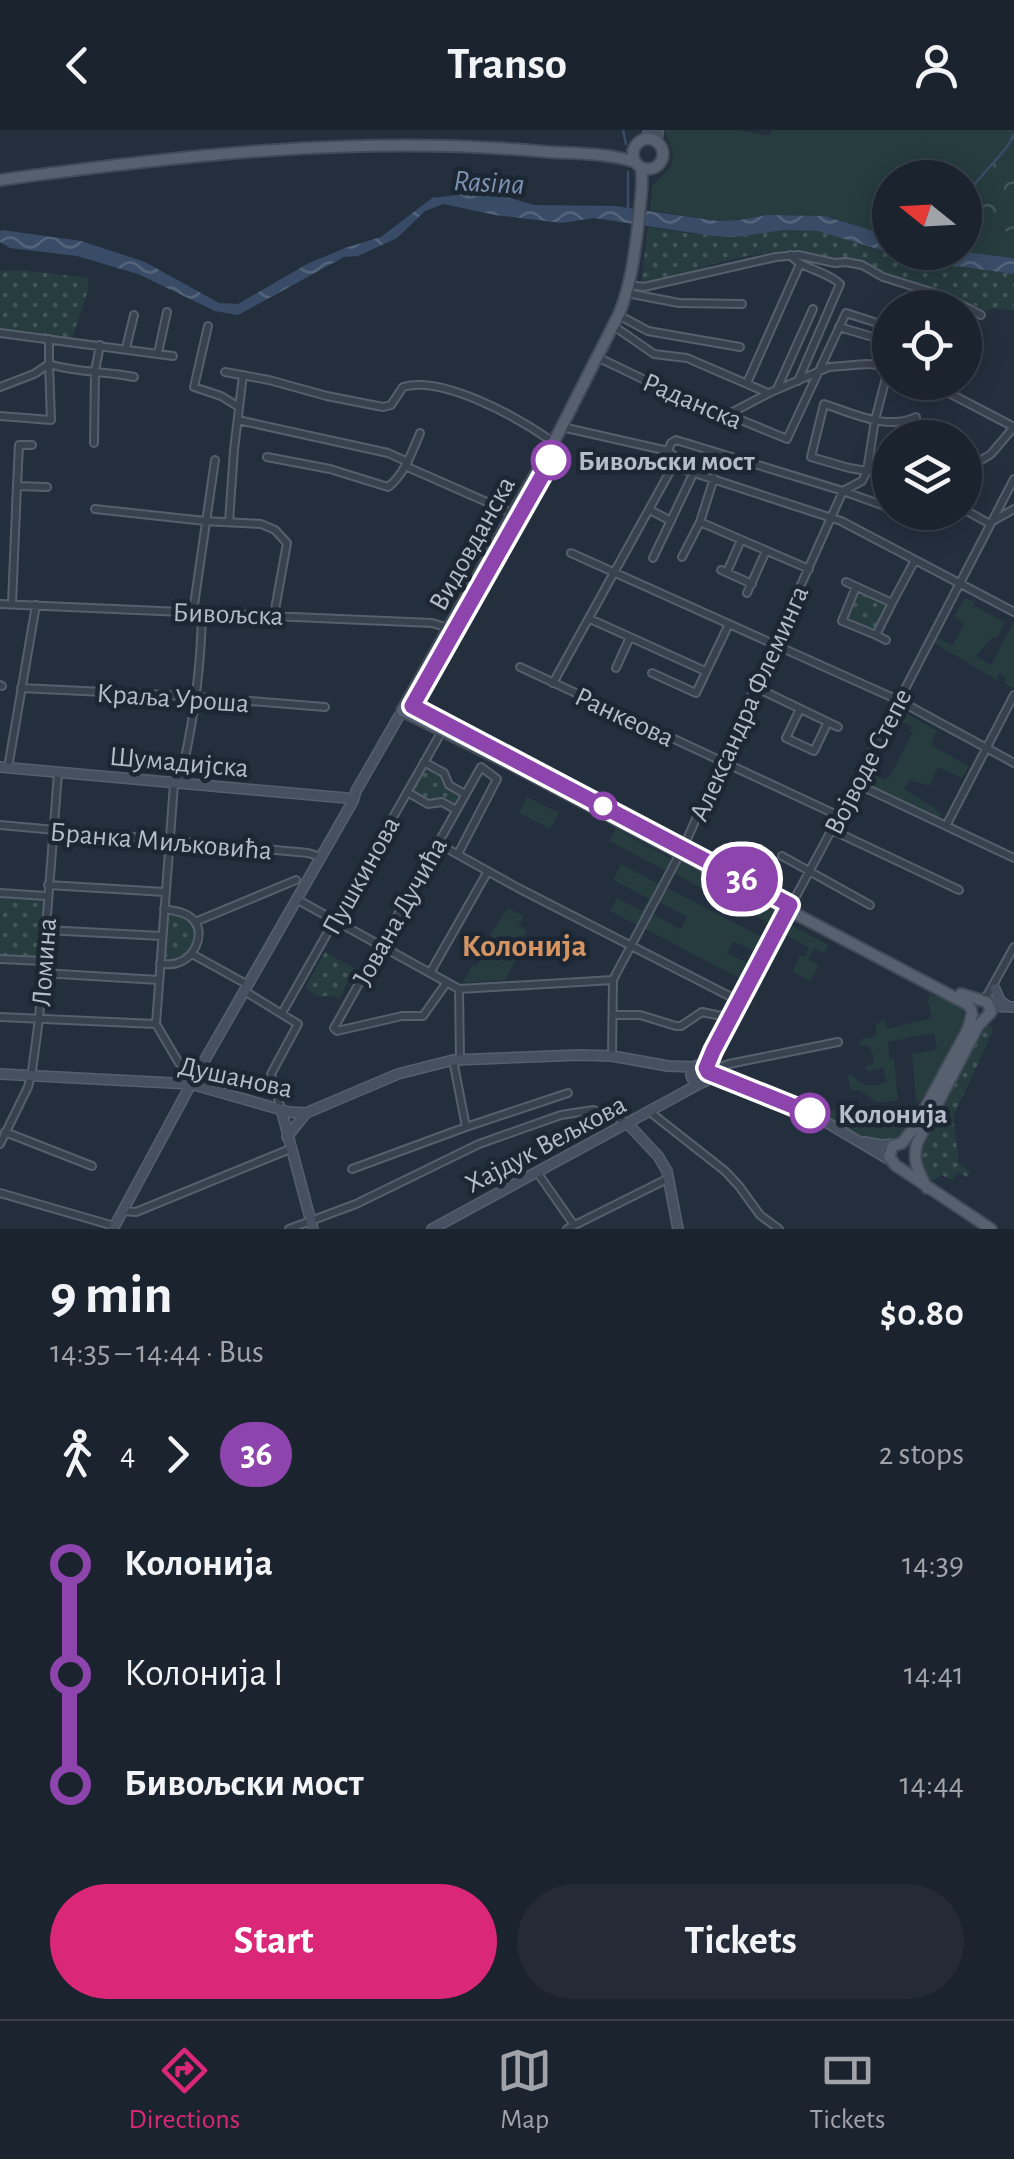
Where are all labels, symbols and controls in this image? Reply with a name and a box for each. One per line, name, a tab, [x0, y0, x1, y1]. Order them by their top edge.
icon: back	[50, 38, 105, 93]
icon: person	[909, 38, 964, 93]
text: Transo	[447, 42, 567, 87]
north arrow	[872, 160, 982, 270]
map controls	[872, 160, 982, 530]
water label: Rasina	[453, 166, 525, 200]
button: locate	[872, 290, 982, 400]
street label: Раданска	[639, 368, 746, 435]
button: layers	[872, 420, 982, 530]
marker: Бивољски мост	[532, 441, 570, 479]
place label: Бивољски мост	[578, 448, 756, 476]
street label: Видовданска	[425, 472, 521, 616]
street label: Александра Флеминга	[685, 582, 814, 826]
street label: Бивољска	[172, 599, 284, 631]
street label: Краља Уроша	[96, 680, 250, 718]
street label: Ранкеова	[570, 683, 678, 753]
street label: Војводе Степе	[820, 684, 918, 840]
street label: Шумадијска	[108, 743, 250, 783]
unlabelled marker	[590, 793, 616, 819]
street label: Пушкинова	[318, 812, 406, 940]
street label: Бранка Миљковића	[48, 818, 273, 866]
street label: Јована Дучића	[349, 833, 453, 991]
line badge: 36	[697, 846, 787, 912]
text: 36	[726, 862, 758, 897]
street label: Ломина	[28, 917, 62, 1007]
district label: Колонија	[461, 930, 587, 962]
street label: Душанова	[176, 1052, 295, 1104]
street label: Хајдук Вељкова	[461, 1091, 631, 1199]
marker: Колонија	[791, 1094, 829, 1132]
place label: Колонија	[838, 1101, 948, 1129]
text: 9 min	[50, 1268, 173, 1323]
text: $0.80	[880, 1295, 964, 1333]
text: 14:35 – 14:44 · Bus	[50, 1336, 264, 1368]
icon: walk	[50, 1427, 105, 1482]
icon: forward	[150, 1427, 205, 1482]
text: 36	[240, 1437, 272, 1472]
text: 4	[120, 1438, 135, 1470]
text: 2 stops	[879, 1438, 964, 1470]
text: Колонија	[124, 1545, 273, 1583]
text: 14:39	[902, 1548, 964, 1580]
text: Колонија I	[124, 1655, 283, 1693]
text: 14:41	[904, 1658, 964, 1690]
text: Бивољски мост	[124, 1765, 364, 1803]
text: 14:44	[899, 1768, 964, 1800]
button: Start	[50, 1884, 497, 1999]
button: Tickets	[517, 1884, 964, 1999]
tab: Directions	[129, 2043, 240, 2137]
tab: Map	[497, 2043, 552, 2137]
tab: Tickets	[810, 2043, 885, 2137]

